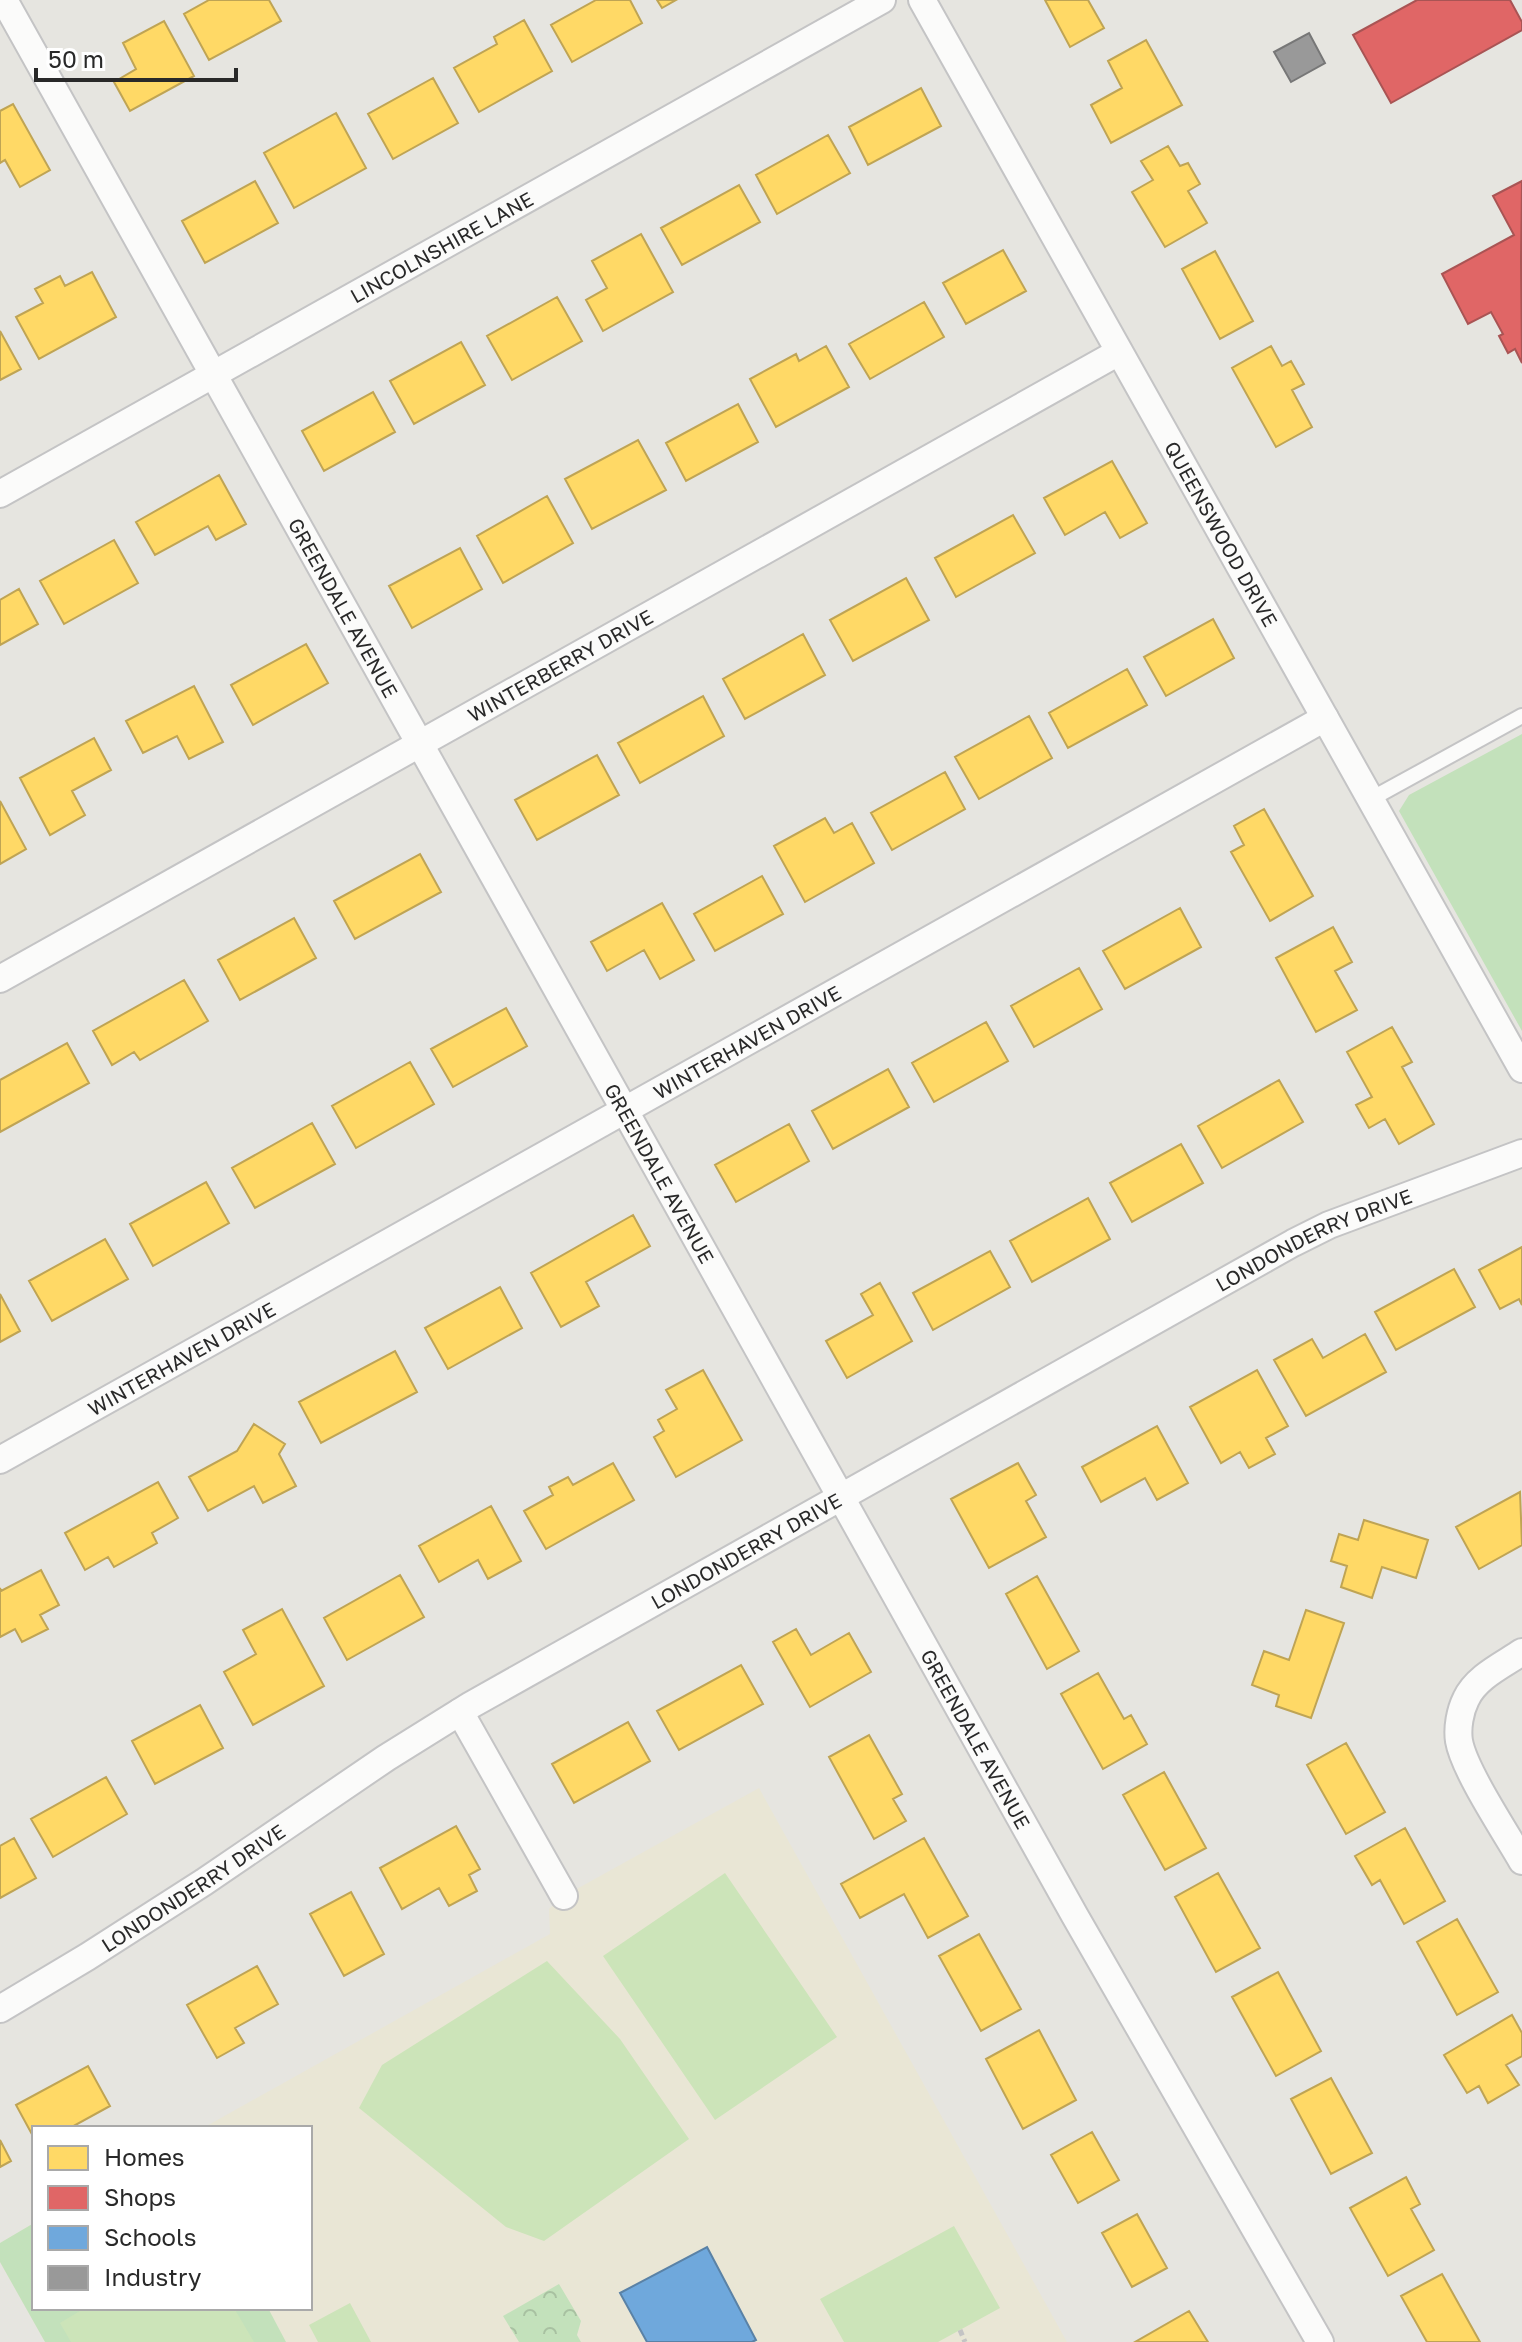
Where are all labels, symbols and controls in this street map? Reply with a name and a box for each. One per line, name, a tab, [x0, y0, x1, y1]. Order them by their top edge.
scale bar	[36, 32, 236, 82]
text: 50 m	[48, 44, 104, 73]
street label: LINCOLNSHIRE LANE	[346, 186, 537, 308]
street label: QUEENSWOOD DRIVE	[1160, 437, 1283, 631]
street label: GREENDALE AVENUE	[284, 513, 403, 702]
street label: WINTERBERRY DRIVE	[463, 604, 657, 727]
street label: WINTERHAVEN DRIVE	[649, 980, 845, 1104]
street label: GREENDALE AVENUE	[600, 1079, 720, 1267]
street label: LONDONDERRY DRIVE	[1211, 1183, 1415, 1296]
street label: WINTERHAVEN DRIVE	[84, 1296, 279, 1420]
street label: LONDONDERRY DRIVE	[646, 1487, 845, 1614]
street label: GREENDALE AVENUE	[916, 1645, 1036, 1833]
street label: LONDONDERRY DRIVE	[97, 1819, 289, 1957]
legend	[32, 2126, 312, 2310]
text: Homes	[104, 2142, 185, 2171]
text: Shops	[104, 2182, 176, 2211]
text: Schools	[104, 2222, 196, 2251]
text: Industry	[104, 2262, 201, 2291]

